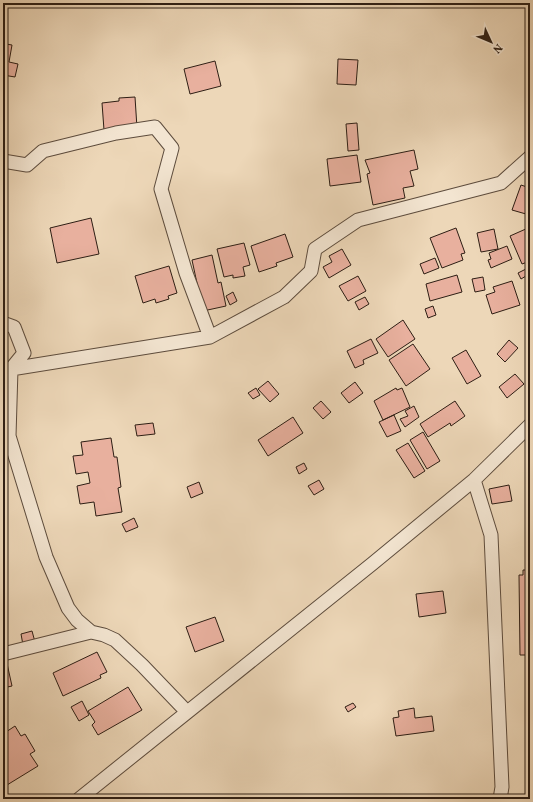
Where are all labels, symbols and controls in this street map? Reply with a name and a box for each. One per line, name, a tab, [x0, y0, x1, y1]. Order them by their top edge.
north arrow	[471, 22, 511, 62]
text: N	[489, 40, 505, 56]

